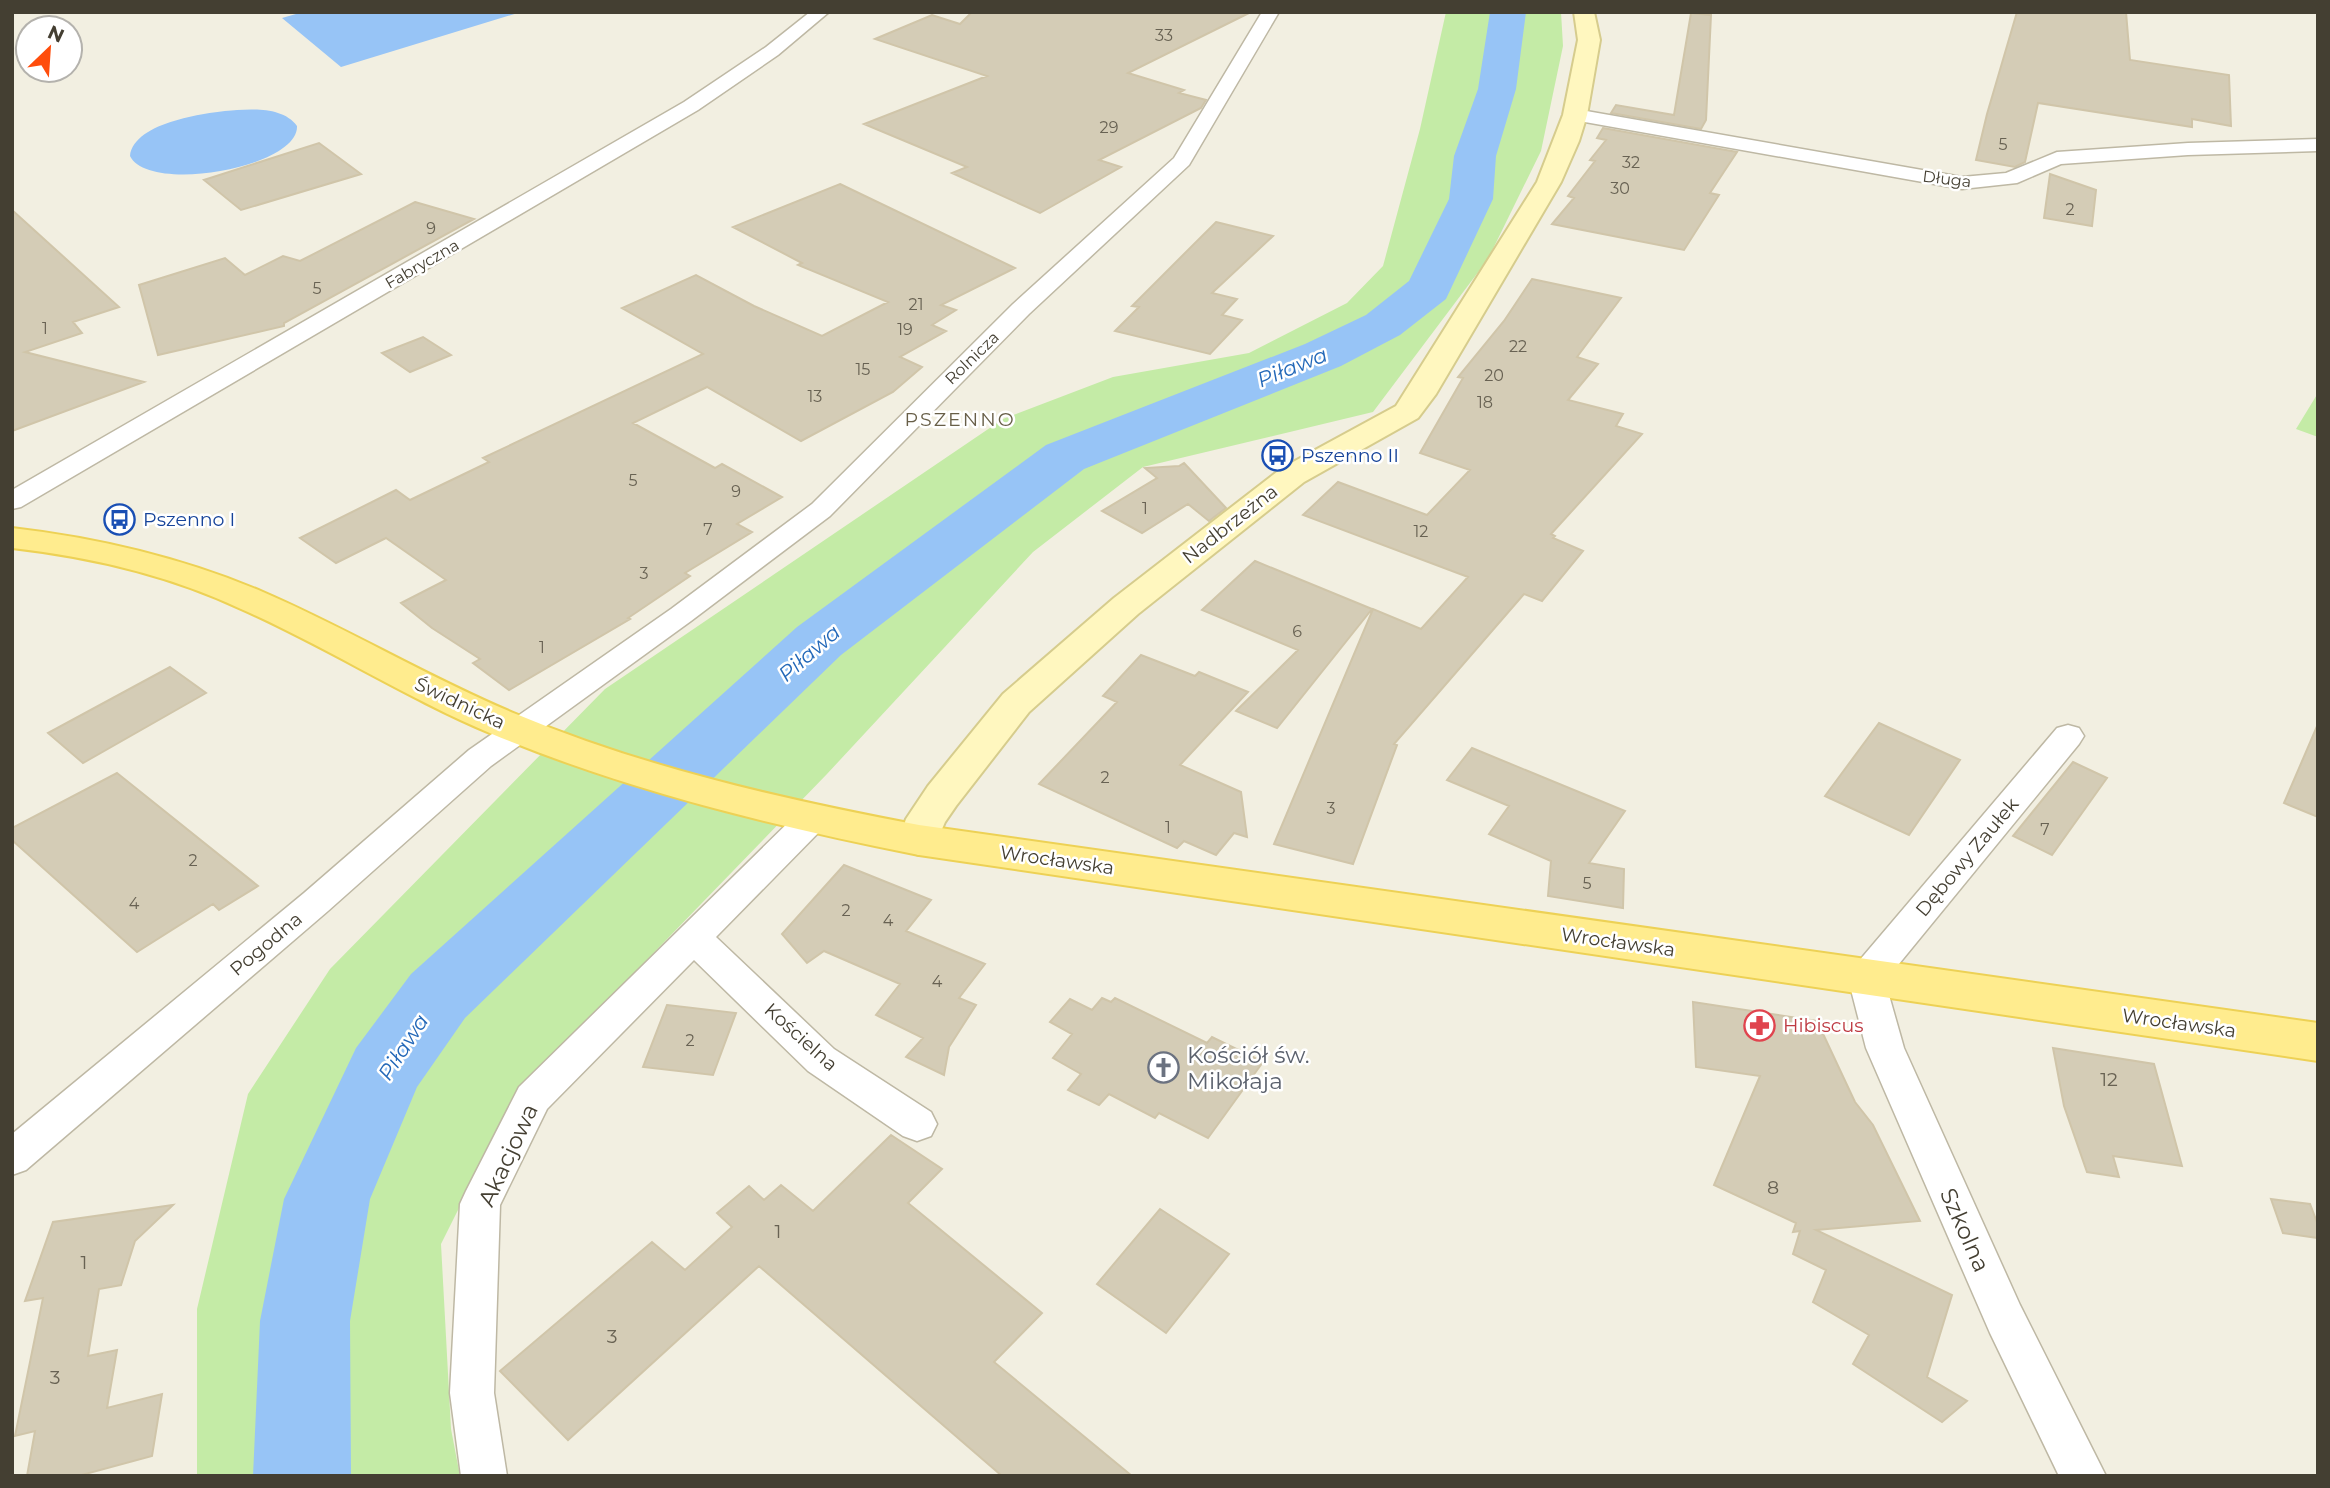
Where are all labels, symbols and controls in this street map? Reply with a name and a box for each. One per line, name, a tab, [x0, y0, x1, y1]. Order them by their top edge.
north arrow	[14, 14, 84, 84]
text: N	[44, 20, 68, 48]
house number: 33	[1155, 26, 1173, 45]
house number: 29	[1100, 118, 1118, 137]
house number: 5	[1998, 135, 2008, 154]
house number: 32	[1622, 153, 1640, 172]
street label: Długa	[1922, 167, 1972, 191]
house number: 30	[1610, 179, 1630, 198]
house number: 2	[2065, 200, 2075, 219]
house number: 9	[426, 219, 436, 238]
street label: Fabryczna	[382, 235, 462, 293]
house number: 5	[312, 279, 322, 298]
house number: 21	[909, 295, 923, 314]
house number: 1	[42, 319, 48, 338]
house number: 19	[897, 320, 913, 339]
street label: Rolnicza	[941, 328, 1003, 388]
house number: 22	[1509, 337, 1527, 356]
water label: Piława	[1253, 342, 1331, 392]
house number: 15	[856, 360, 870, 379]
house number: 20	[1484, 366, 1504, 385]
house number: 13	[808, 387, 822, 406]
house number: 18	[1477, 393, 1493, 412]
district label: PSZENNO	[904, 408, 1016, 431]
bus stop icon: Pszenno II	[1261, 438, 1295, 472]
place label: Pszenno II	[1301, 444, 1399, 467]
house number: 5	[628, 471, 638, 490]
street label: Nadbrzeżna	[1178, 480, 1282, 568]
house number: 9	[731, 482, 741, 501]
house number: 1	[1142, 499, 1148, 518]
bus stop icon: Pszenno I	[103, 502, 137, 536]
place label: Pszenno I	[143, 508, 235, 531]
house number: 7	[703, 520, 713, 539]
house number: 12	[1414, 522, 1428, 541]
house number: 3	[639, 564, 649, 583]
water label: Piława	[773, 619, 845, 687]
house number: 6	[1292, 622, 1302, 641]
house number: 1	[539, 638, 545, 657]
street label: Świdnicka	[411, 672, 509, 734]
house number: 2	[1100, 768, 1110, 787]
street label: Dębowy Zaułek	[1911, 792, 2024, 921]
house number: 3	[1326, 799, 1336, 818]
house number: 1	[1165, 818, 1171, 837]
house number: 7	[2040, 820, 2050, 839]
street label: Wrocławska	[998, 841, 1116, 879]
house number: 2	[188, 851, 198, 870]
house number: 5	[1582, 874, 1592, 893]
house number: 4	[129, 894, 140, 913]
house number: 2	[841, 901, 851, 920]
street label: Pogodna	[225, 907, 307, 981]
house number: 4	[883, 911, 894, 930]
street label: Wrocławska	[1559, 923, 1677, 961]
house number: 4	[932, 972, 943, 991]
street label: Kościelna	[760, 998, 842, 1076]
street label: Wrocławska	[2120, 1004, 2238, 1042]
pharmacy icon: Hibiscus	[1743, 1008, 1777, 1042]
water label: Piława	[372, 1009, 434, 1085]
place label: Hibiscus	[1783, 1014, 1864, 1037]
house number: 2	[685, 1031, 695, 1050]
place label: Kościół św. Mikołaja	[1187, 1041, 1310, 1095]
church icon: Kościół św. Mikołaja	[1147, 1051, 1181, 1085]
house number: 12	[2100, 1068, 2118, 1091]
street label: Akacjowa	[472, 1099, 544, 1211]
house number: 8	[1767, 1176, 1779, 1199]
street label: Szkolna	[1934, 1184, 1996, 1276]
house number: 1	[775, 1220, 781, 1243]
house number: 1	[81, 1251, 87, 1274]
house number: 3	[607, 1325, 617, 1348]
house number: 3	[50, 1366, 60, 1389]

